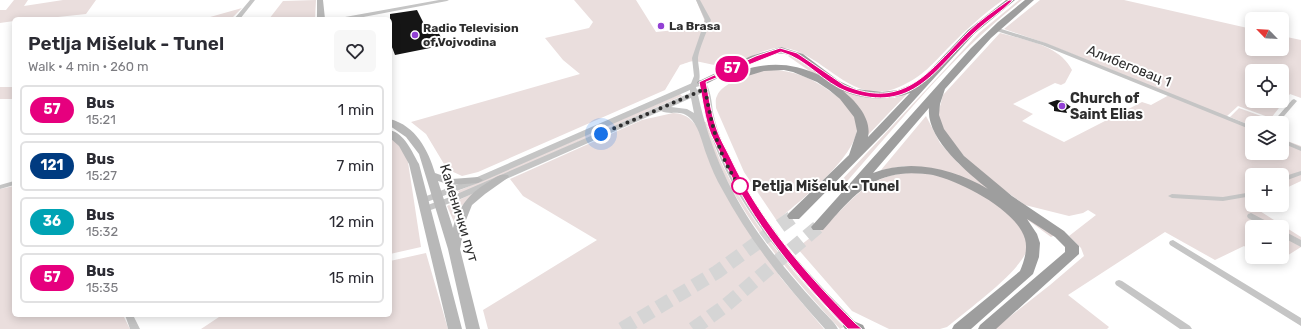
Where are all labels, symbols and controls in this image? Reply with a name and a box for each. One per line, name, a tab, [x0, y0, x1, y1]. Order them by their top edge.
north arrow	[1245, 12, 1289, 56]
map controls	[1245, 12, 1289, 264]
place label: La Brasa	[669, 19, 720, 33]
place label: Radio Television of Vojvodina	[423, 21, 519, 49]
marker: La Brasa	[656, 21, 666, 31]
button: heart	[334, 30, 376, 72]
marker: Radio Television of Vojvodina	[410, 30, 420, 40]
text: Petlja Mišeluk - Tunel	[28, 32, 224, 55]
street label: Алибеговац 1	[1084, 41, 1174, 91]
line badge: 57	[714, 56, 750, 82]
text: Walk · 4 min · 260 m	[28, 59, 149, 74]
text: 57	[723, 60, 741, 77]
button: locate	[1245, 64, 1289, 108]
place label: Church of Saint Elias	[1070, 90, 1143, 123]
text: Bus	[86, 94, 114, 112]
text: 57	[43, 101, 61, 118]
text: 1 min	[338, 101, 374, 119]
marker: Church of Saint Elias	[1057, 101, 1067, 111]
text: 15:21	[86, 112, 116, 127]
button: layers	[1245, 116, 1289, 160]
your location	[591, 124, 611, 144]
text: Bus	[86, 150, 114, 168]
text: 121	[40, 157, 64, 174]
text: 7 min	[337, 157, 374, 175]
street label: Каменички пут	[436, 162, 482, 264]
text: 15:27	[86, 168, 117, 183]
button: +	[1245, 168, 1289, 212]
marker: Petlja Mišeluk - Tunel	[731, 177, 749, 195]
place label: Petlja Mišeluk - Tunel	[752, 178, 899, 195]
text: Bus	[86, 206, 114, 224]
text: 36	[43, 213, 61, 230]
text: 12 min	[329, 213, 374, 231]
button: −	[1245, 220, 1289, 264]
text: 15:32	[86, 224, 118, 239]
text: Bus	[86, 262, 114, 280]
text: 57	[43, 269, 61, 286]
text: 15 min	[329, 269, 374, 287]
text: 15:35	[86, 280, 118, 295]

